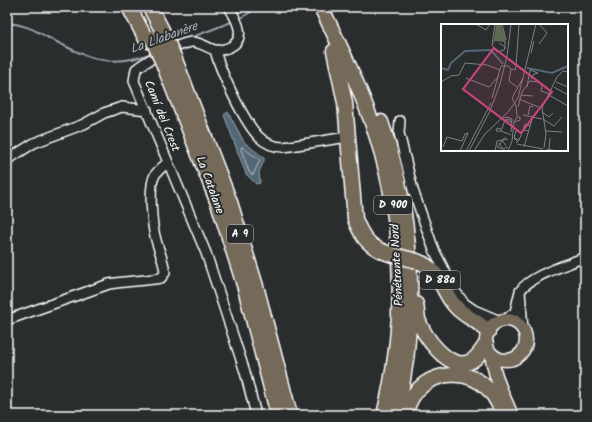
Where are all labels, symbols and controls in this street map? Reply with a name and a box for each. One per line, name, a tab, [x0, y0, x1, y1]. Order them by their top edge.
water label: La Llabanère	[127, 16, 202, 60]
inset map	[441, 24, 568, 151]
street label: Camí del Crest	[139, 77, 185, 155]
street label: La Catalane	[191, 153, 229, 217]
road number: D 900	[374, 196, 412, 214]
street label: Pénétrante Nord	[385, 222, 409, 307]
road number: A 9	[227, 225, 253, 243]
road number: D 88a	[420, 271, 460, 289]

